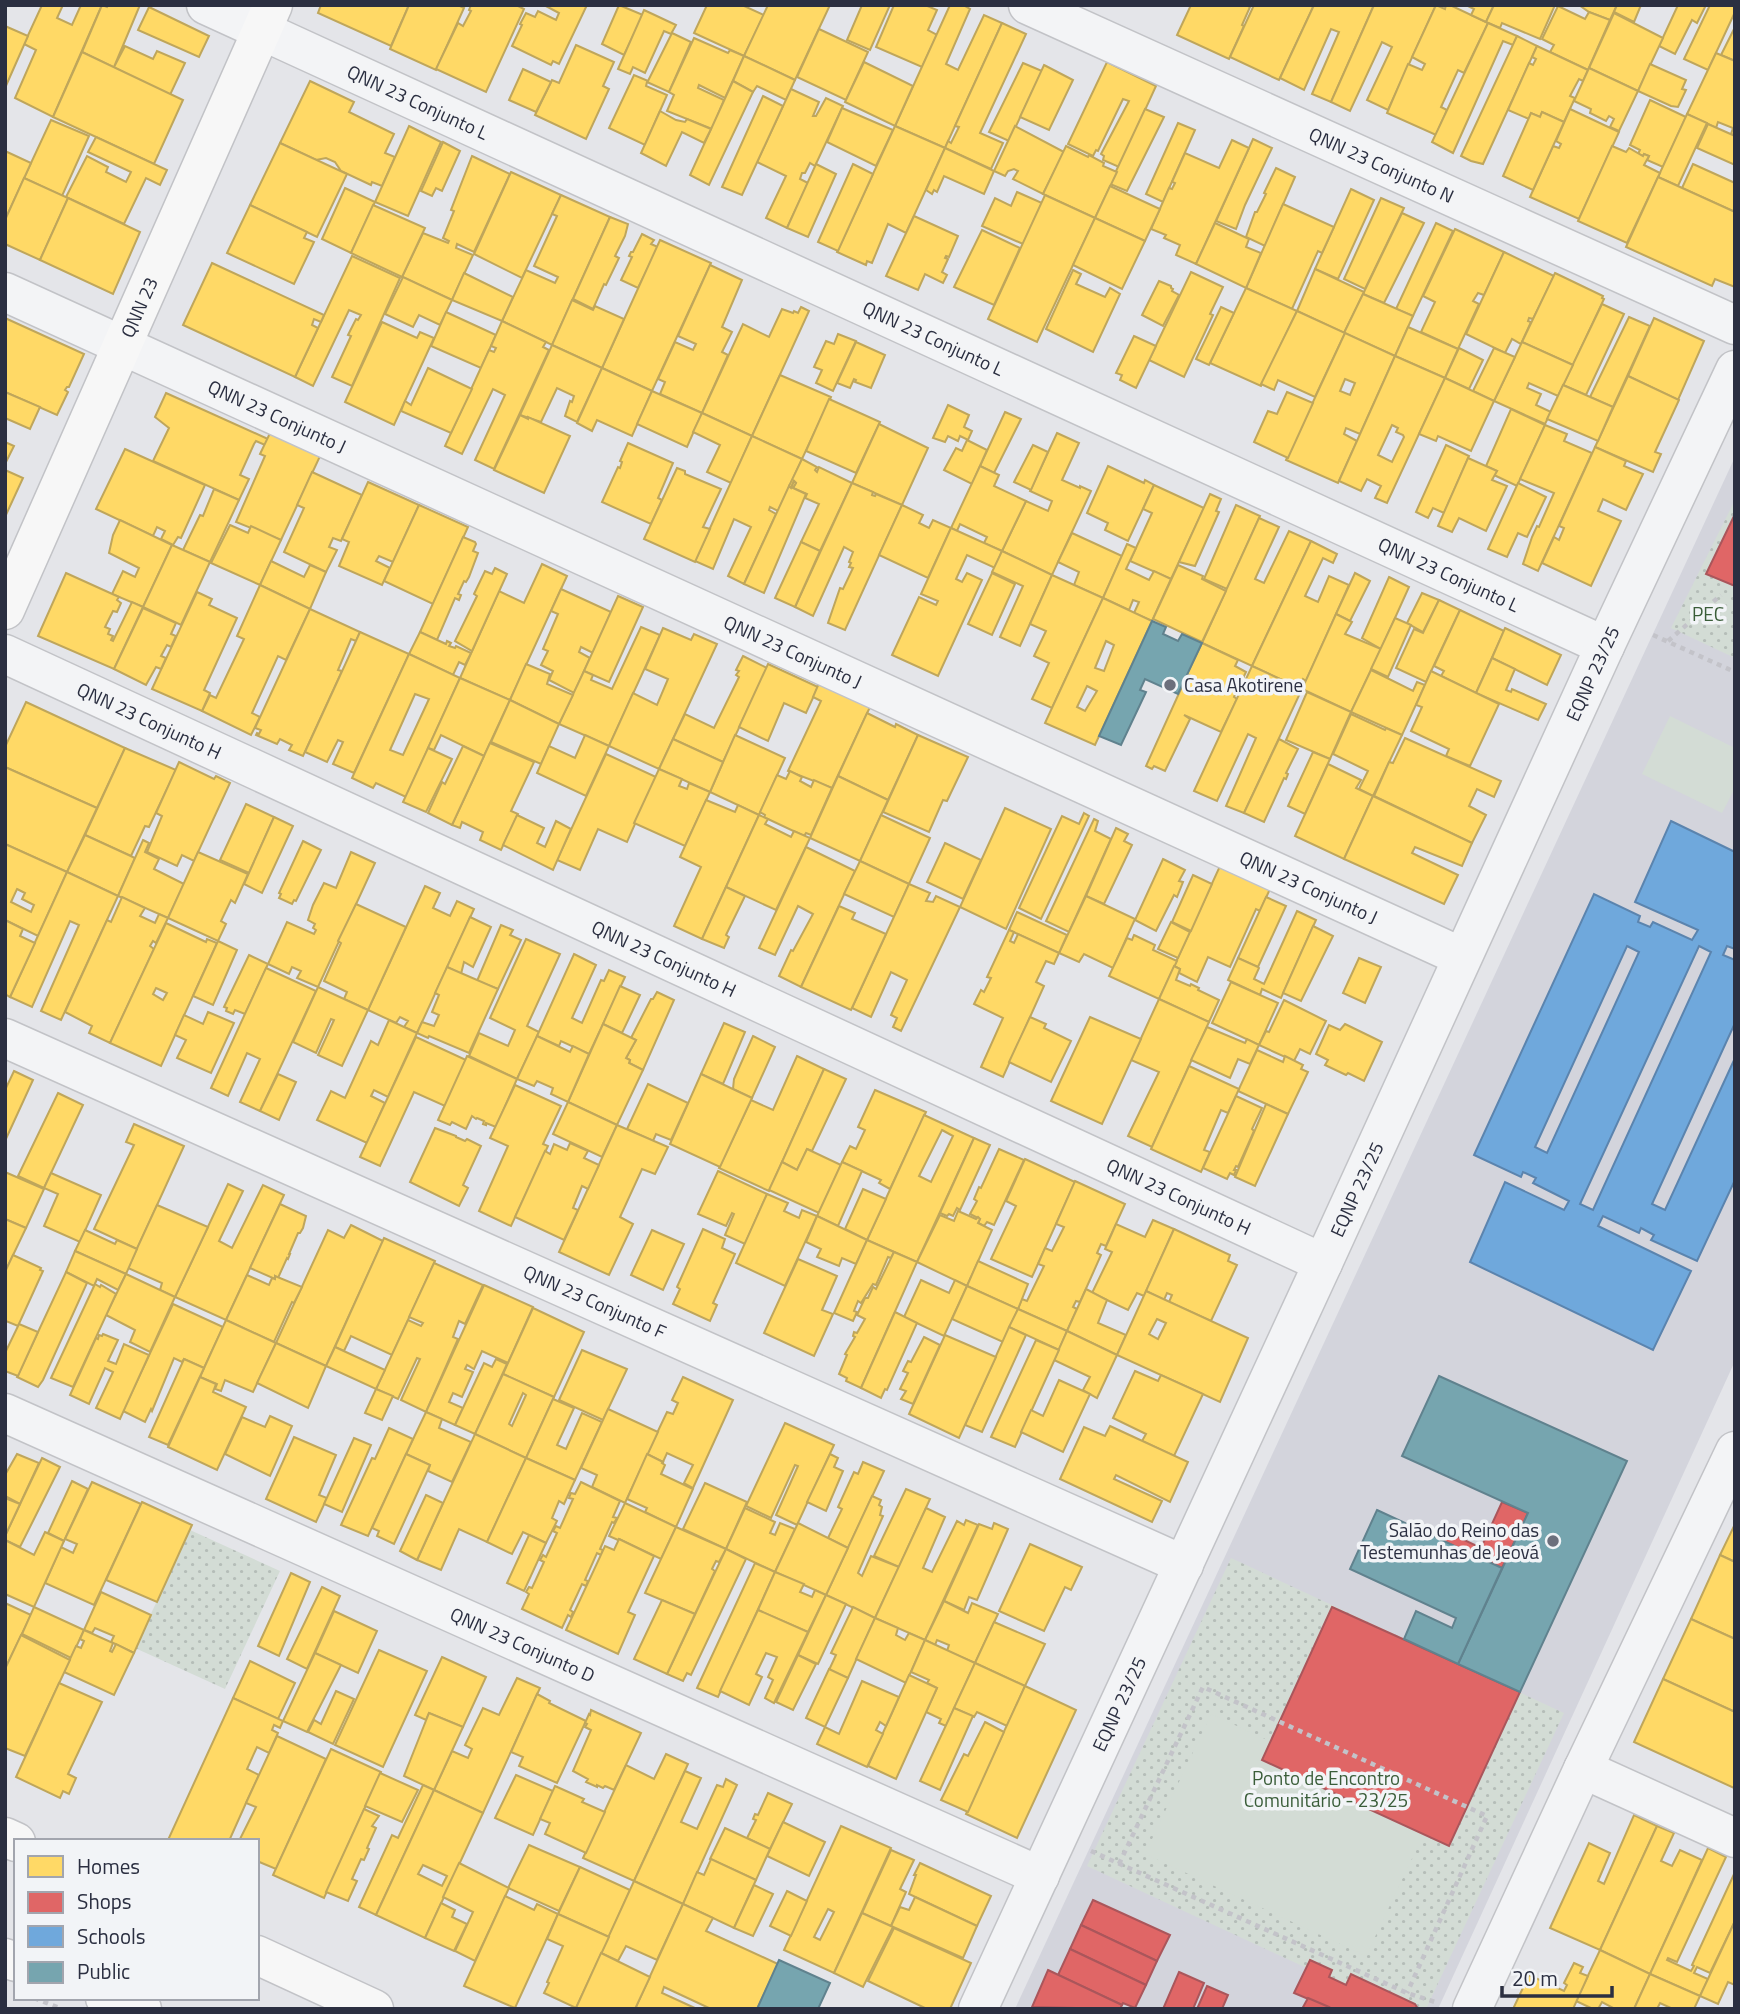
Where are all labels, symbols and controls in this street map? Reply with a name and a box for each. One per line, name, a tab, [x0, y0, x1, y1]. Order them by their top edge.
street label: QNN 23 Conjunto L	[343, 57, 494, 147]
street label: QNN 23 Conjunto N	[1304, 119, 1459, 210]
street label: QNN 23	[112, 272, 165, 342]
street label: QNN 23 Conjunto L	[858, 293, 1009, 383]
street label: QNN 23 Conjunto J	[203, 372, 351, 460]
street label: QNN 23 Conjunto L	[1373, 529, 1524, 619]
park label: PEC	[1692, 599, 1724, 628]
street label: QNN 23 Conjunto J	[719, 607, 867, 695]
street label: EQNP 23/25	[1558, 621, 1626, 726]
place label: Casa Akotirene	[1184, 670, 1303, 699]
street label: QNN 23 Conjunto H	[72, 674, 227, 766]
marker: Casa Akotirene	[1162, 677, 1178, 693]
street label: QNN 23 Conjunto J	[1235, 842, 1383, 931]
street label: QNN 23 Conjunto H	[587, 912, 741, 1004]
street label: EQNP 23/25	[1322, 1137, 1391, 1241]
street label: QNN 23 Conjunto H	[1102, 1150, 1256, 1242]
street label: QNN 23 Conjunto F	[519, 1257, 671, 1346]
place label: Salão do Reino das Testemunhas de Jeová	[1360, 1515, 1539, 1566]
marker: Salão do Reino das Testemunhas de Jeová	[1545, 1533, 1561, 1549]
street label: QNN 23 Conjunto D	[446, 1599, 600, 1689]
street label: EQNP 23/25	[1084, 1652, 1153, 1756]
park label: Ponto de Encontro Comunitário - 23/25	[1244, 1763, 1408, 1814]
legend	[14, 1839, 259, 2000]
text: Homes	[77, 1850, 140, 1882]
text: Shops	[77, 1885, 132, 1917]
text: Schools	[77, 1920, 146, 1952]
scale bar	[1502, 1954, 1612, 1998]
text: Public	[77, 1955, 130, 1987]
text: 20 m	[1512, 1962, 1558, 1994]

